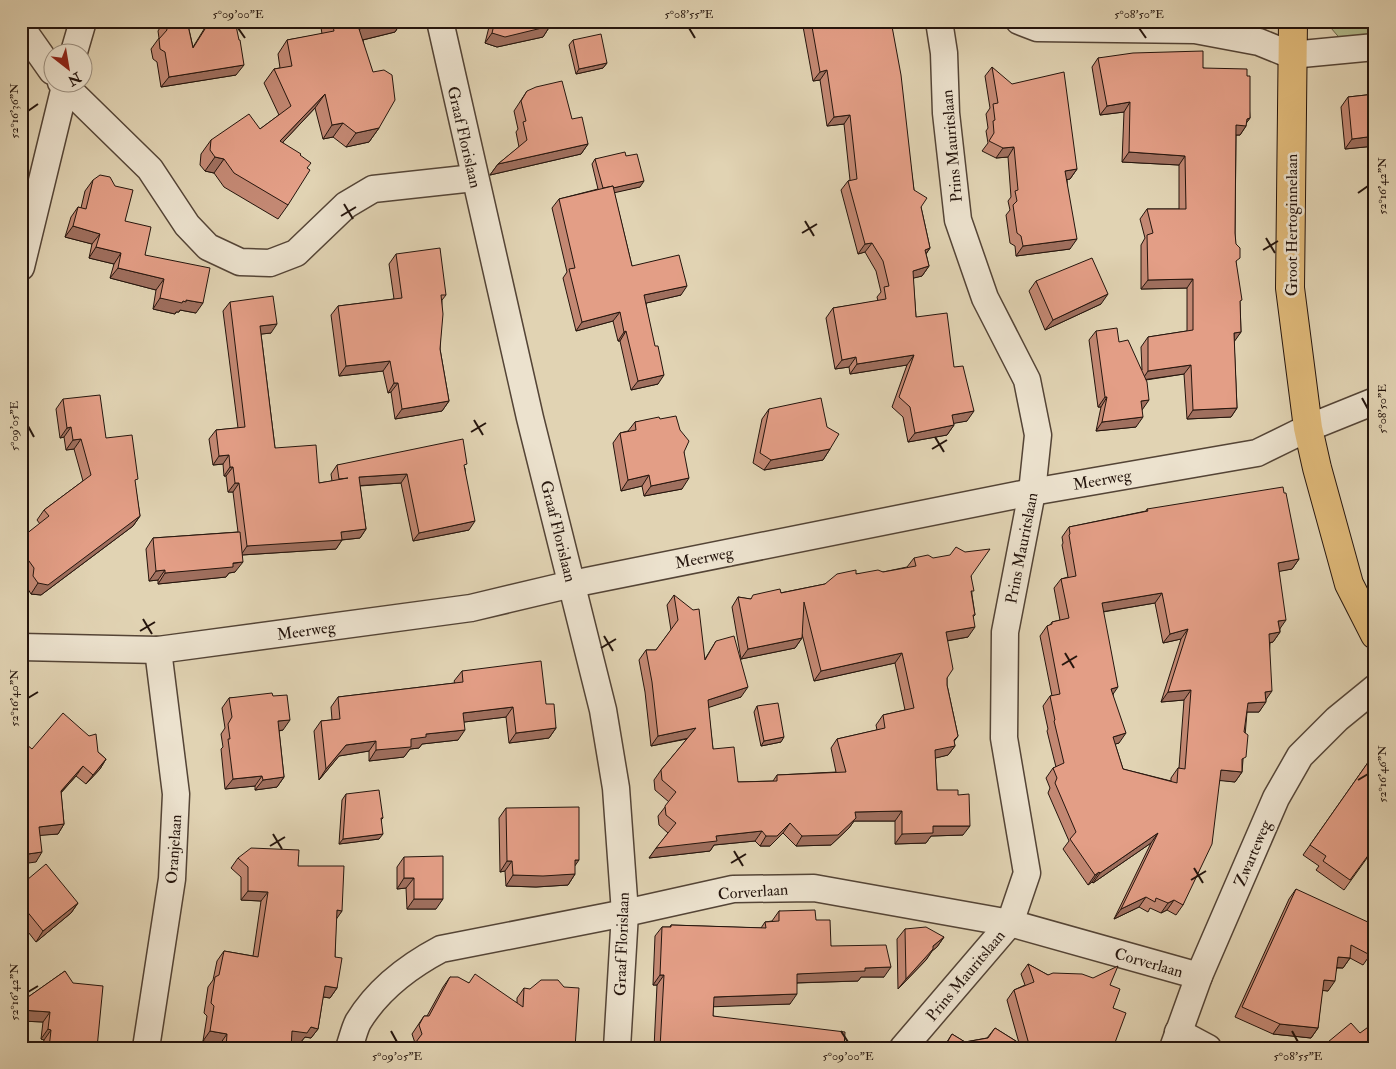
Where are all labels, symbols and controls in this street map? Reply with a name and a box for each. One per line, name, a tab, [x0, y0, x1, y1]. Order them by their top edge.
text: 5°09'00"E	[212, 7, 264, 22]
text: 5°08'55"E	[665, 7, 714, 22]
text: 5°08'50"E	[1114, 7, 1164, 22]
north arrow	[42, 42, 92, 92]
text: N	[64, 68, 85, 89]
text: 52°16'36"N	[7, 83, 22, 139]
street label: Graaf Florislaan	[443, 84, 485, 190]
street label: Prins Mauritslaan	[937, 89, 967, 203]
street label: Groot Hertoginnelaan	[1282, 154, 1302, 296]
text: 52°16'42"N	[1375, 157, 1390, 215]
text: 5°08'50"E	[1375, 384, 1390, 434]
text: 5°09'05"E	[7, 401, 22, 451]
street label: Meerweg	[1071, 465, 1134, 495]
street label: Graaf Florislaan	[536, 478, 580, 584]
street label: Prins Mauritslaan	[1001, 491, 1043, 606]
street label: Meerweg	[673, 542, 736, 573]
street label: Meerweg	[276, 617, 338, 645]
text: 52°16'40"N	[7, 669, 22, 727]
text: 52°16'46"N	[1375, 745, 1390, 803]
street label: Oranjelaan	[162, 814, 186, 885]
street label: Zwarteweg	[1230, 816, 1276, 890]
street label: Corverlaan	[717, 880, 789, 904]
street label: Graaf Florislaan	[610, 892, 634, 996]
street label: Prins Mauritslaan	[922, 926, 1010, 1025]
street label: Corverlaan	[1112, 944, 1185, 982]
text: 52°16'42"N	[7, 963, 22, 1021]
text: 5°09'05"E	[372, 1049, 422, 1064]
text: 5°09'00"E	[822, 1049, 874, 1064]
text: 5°08'55"E	[1274, 1049, 1323, 1064]

